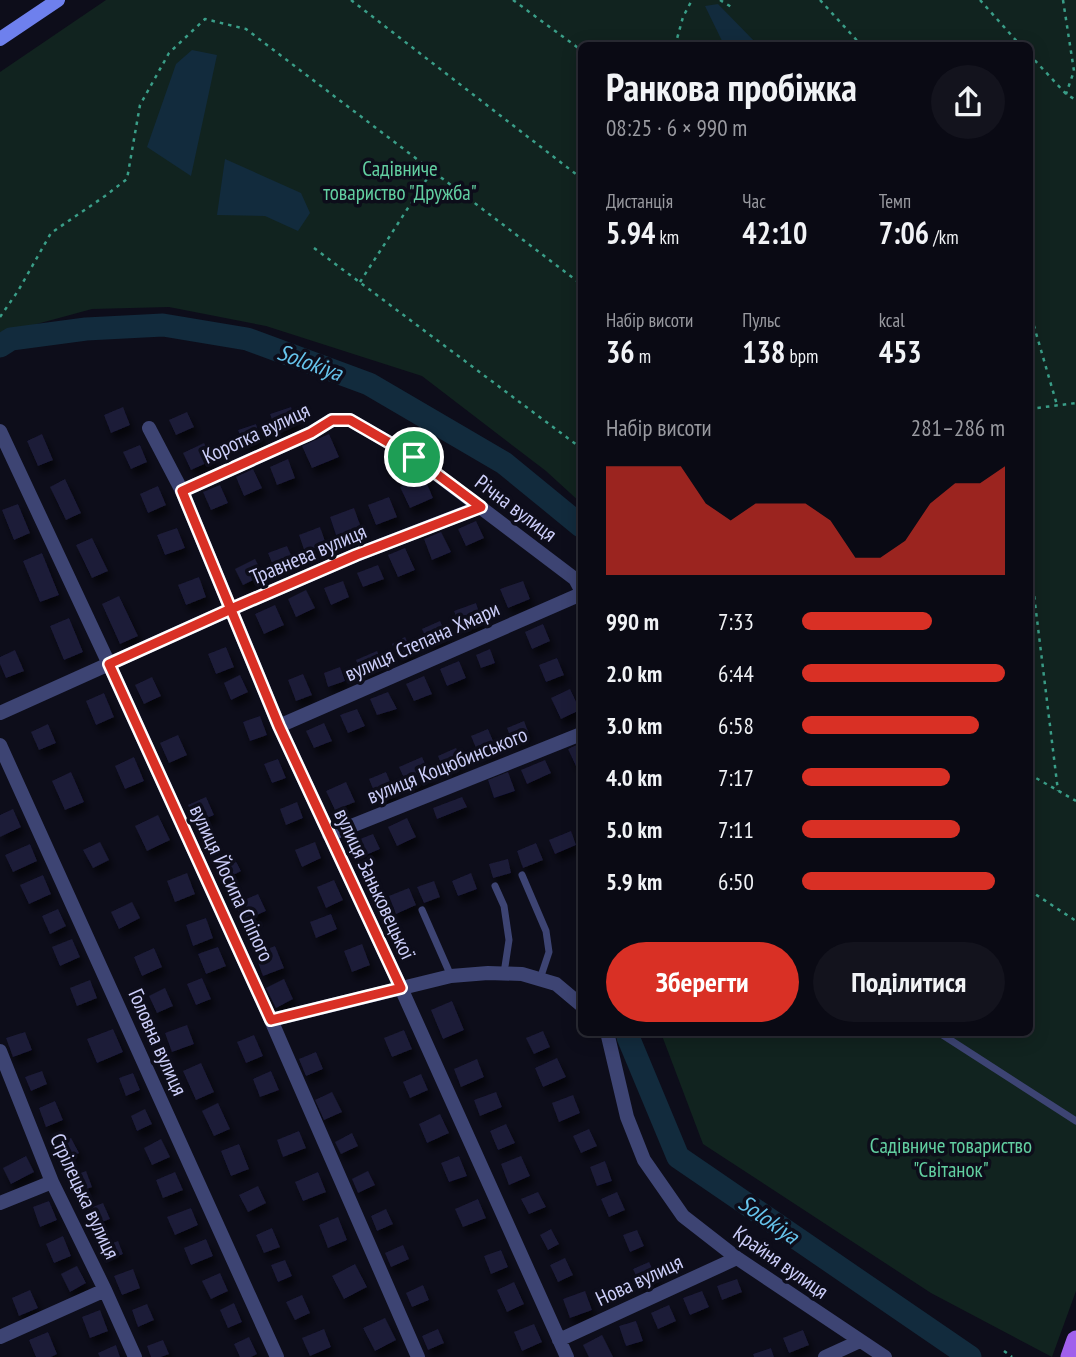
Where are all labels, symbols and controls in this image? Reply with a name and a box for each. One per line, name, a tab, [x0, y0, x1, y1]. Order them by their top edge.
text: Ранкова пробіжка	[606, 62, 857, 111]
button: share	[931, 65, 1005, 139]
text: 08:25 · 6 × 990 m	[606, 113, 747, 142]
park label: Садівниче товариство "Дружба"	[323, 155, 477, 206]
text: Дистанція	[606, 189, 673, 213]
text: Час	[742, 189, 766, 213]
text: Темп	[879, 189, 911, 213]
text: 5.94	[606, 213, 655, 252]
text: 42:10	[742, 213, 807, 252]
text: 7:06	[879, 213, 929, 252]
text: km	[655, 225, 679, 249]
text: /km	[929, 225, 959, 249]
text: Набір висоти	[606, 308, 693, 332]
text: Пульс	[742, 308, 781, 332]
text: kcal	[879, 308, 905, 332]
text: 36	[606, 332, 635, 371]
text: 138	[742, 332, 785, 371]
text: 453	[879, 332, 922, 371]
water label: Solokiya	[274, 337, 348, 388]
text: m	[635, 344, 651, 368]
text: bpm	[785, 344, 818, 368]
street label: Коротка вулиця	[198, 396, 314, 470]
text: Набір висоти	[606, 413, 712, 442]
text: 281–286 m	[911, 413, 1005, 442]
pin	[384, 427, 444, 487]
icon: arrive	[395, 438, 433, 476]
street label: Річна вулиця	[470, 468, 562, 548]
street label: Травнева вулиця	[246, 517, 370, 591]
street label: вулиця Степана Хмари	[340, 595, 504, 687]
text: 990 m	[606, 607, 659, 636]
text: 7:33	[718, 607, 754, 636]
text: 2.0 km	[606, 659, 662, 688]
text: 6:44	[718, 659, 754, 688]
text: 3.0 km	[606, 711, 662, 740]
text: 6:58	[718, 711, 754, 740]
street label: вулиця Коцюбинського	[363, 721, 531, 809]
text: 4.0 km	[606, 763, 662, 792]
text: 7:17	[718, 763, 754, 792]
street label: вулиця Йосипа Сліпого	[184, 800, 280, 966]
street label: вулиця Заньковецької	[328, 804, 422, 964]
text: 5.0 km	[606, 815, 662, 844]
text: 7:11	[718, 815, 754, 844]
text: 5.9 km	[606, 867, 662, 896]
text: 6:50	[718, 867, 754, 896]
button: Зберегти	[606, 942, 799, 1022]
button: Поділитися	[813, 942, 1005, 1022]
street label: Головна вулиця	[122, 984, 194, 1100]
street label: Стрілецька вулиця	[44, 1129, 126, 1263]
park label: Садівниче товариство "Світанок"	[870, 1132, 1032, 1183]
water label: Solokiya	[733, 1188, 806, 1251]
street label: Крайня вулиця	[728, 1219, 834, 1305]
street label: Нова вулиця	[591, 1248, 687, 1312]

